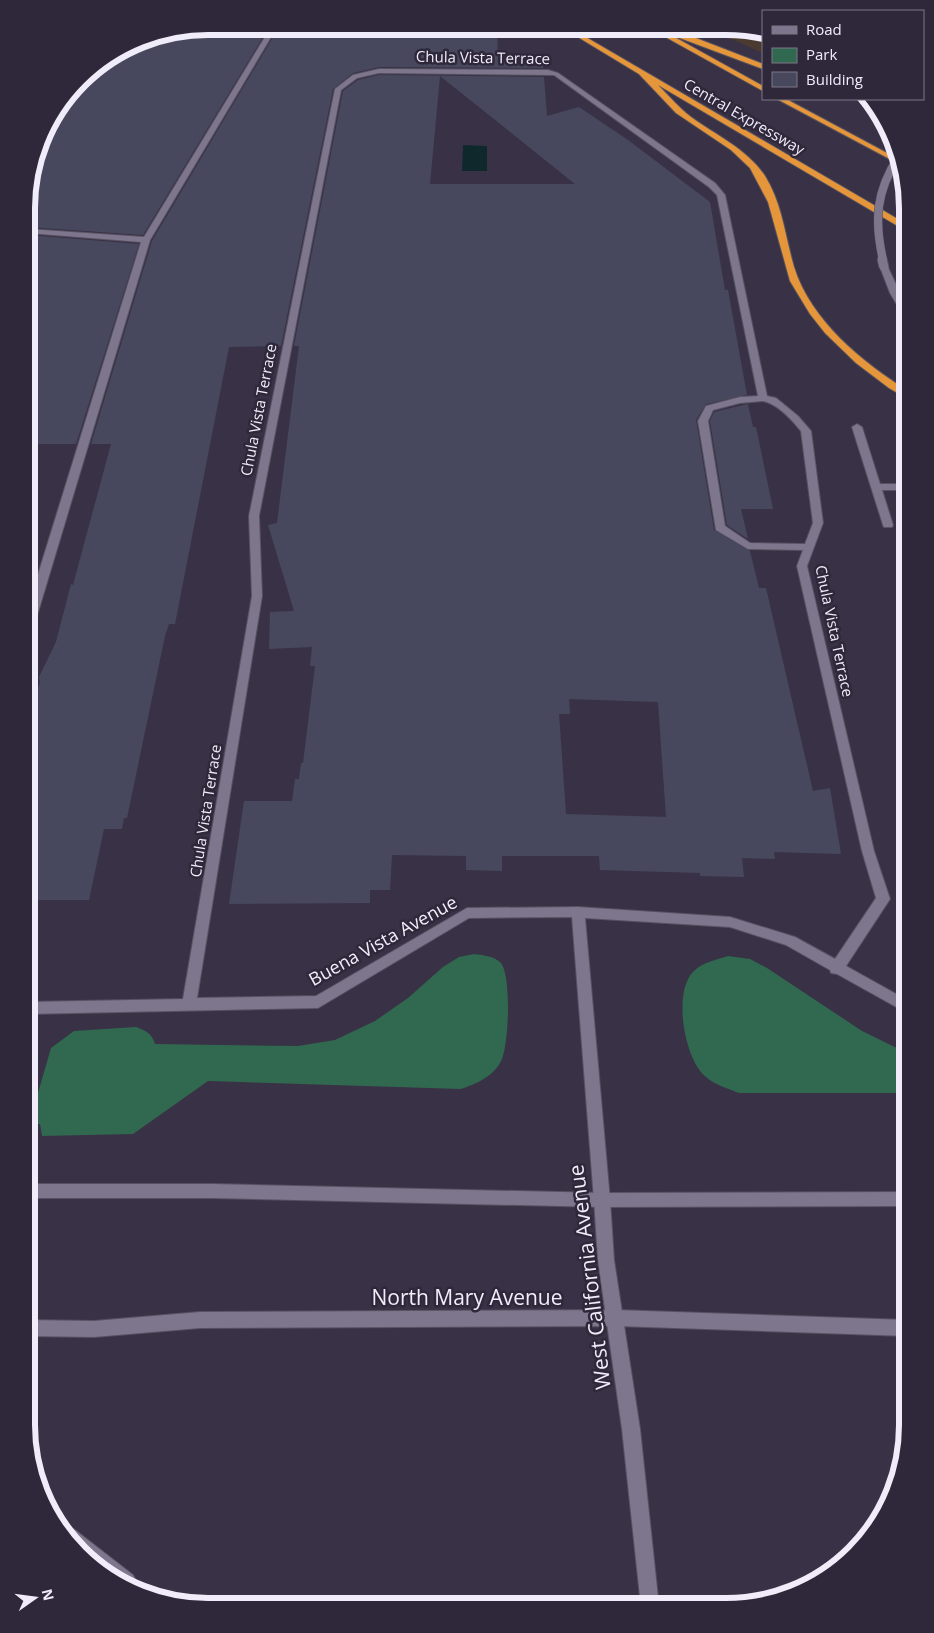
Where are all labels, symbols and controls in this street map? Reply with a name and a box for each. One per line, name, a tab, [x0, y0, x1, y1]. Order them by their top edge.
legend	[762, 10, 924, 100]
text: Road	[806, 19, 842, 39]
text: Park	[806, 44, 837, 64]
street label: Chula Vista Terrace	[416, 46, 550, 68]
text: Building	[806, 69, 863, 89]
street label: Central Expressway	[680, 73, 809, 159]
street label: Chula Vista Terrace	[235, 342, 281, 478]
street label: Chula Vista Terrace	[811, 563, 859, 699]
street label: Chula Vista Terrace	[185, 743, 225, 879]
street label: Buena Vista Avenue	[304, 889, 461, 991]
street label: West California Avenue	[561, 1163, 617, 1391]
street label: North Mary Avenue	[371, 1283, 563, 1311]
north arrow	[10, 1573, 60, 1623]
text: N	[38, 1587, 59, 1603]

